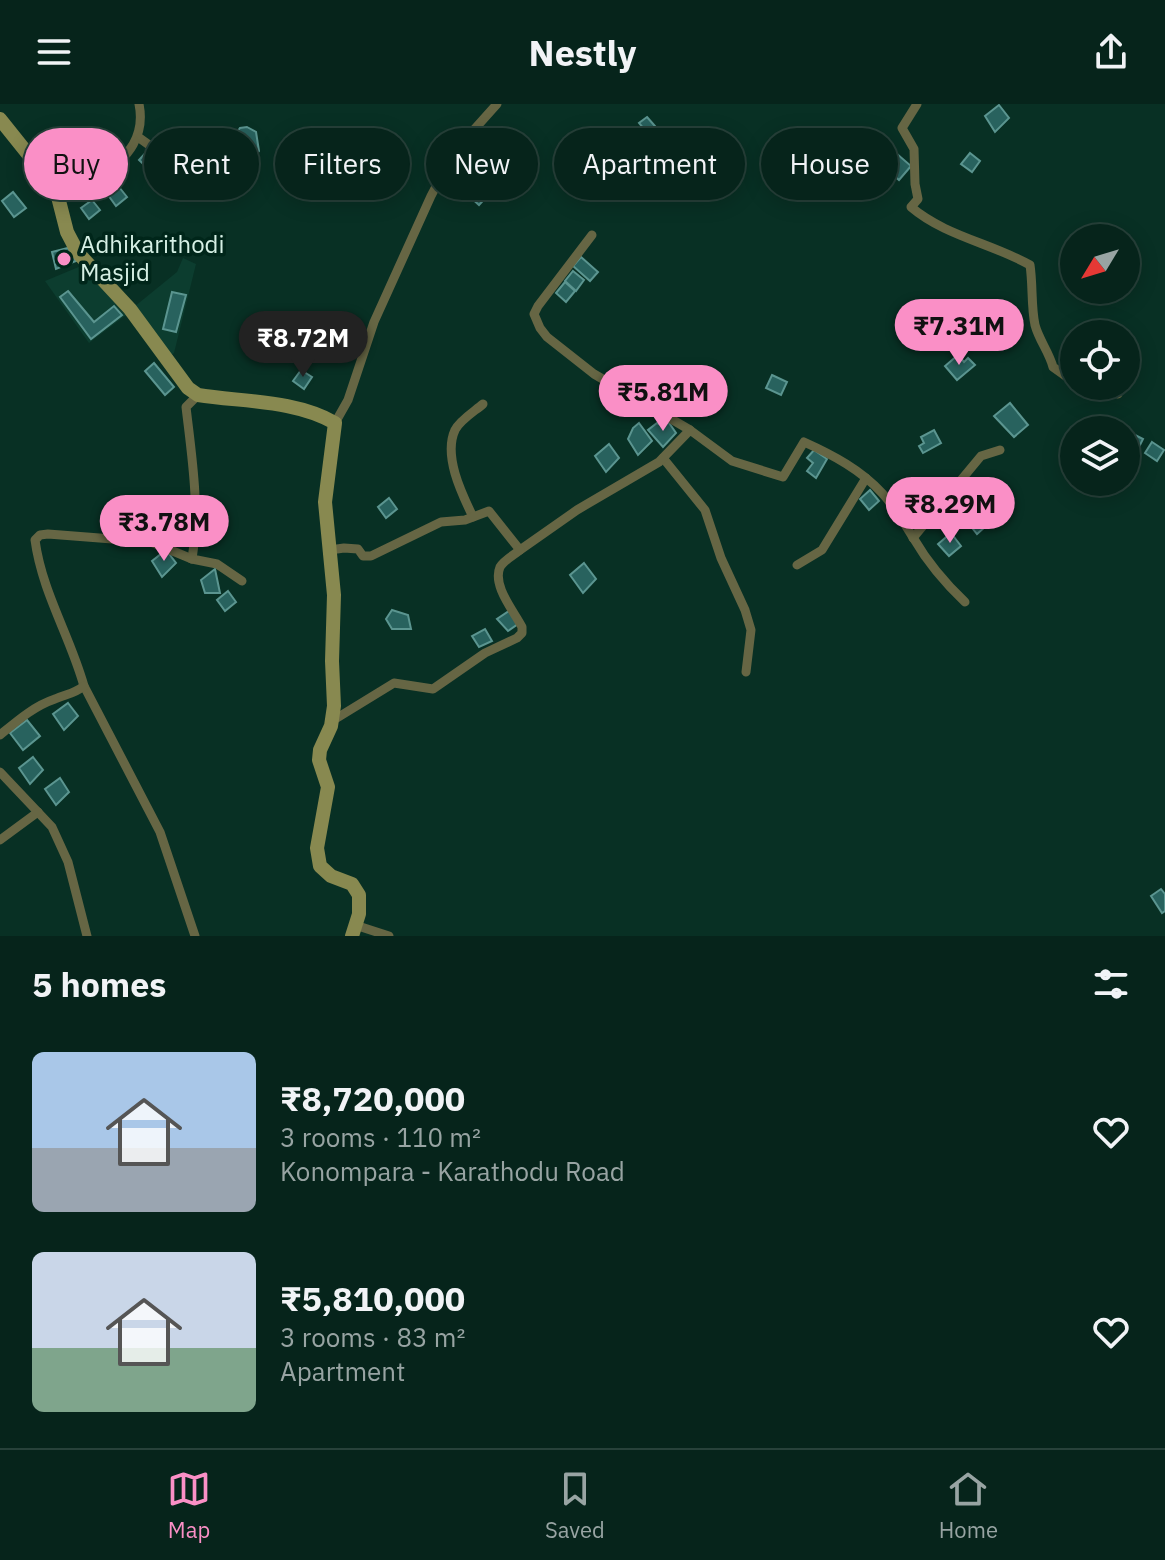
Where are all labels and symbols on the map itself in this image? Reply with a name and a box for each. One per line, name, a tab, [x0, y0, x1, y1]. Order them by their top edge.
north arrow	[1060, 224, 1140, 304]
place label: Adhikarithodi Masjid	[80, 228, 225, 288]
marker: Adhikarithodi Masjid	[55, 250, 73, 268]
pin: ₹7.31M	[894, 299, 1024, 367]
pin: ₹8.72M	[238, 311, 368, 379]
pin: ₹5.81M	[598, 365, 728, 433]
pin: ₹8.29M	[885, 477, 1015, 545]
pin: ₹3.78M	[99, 495, 229, 563]

